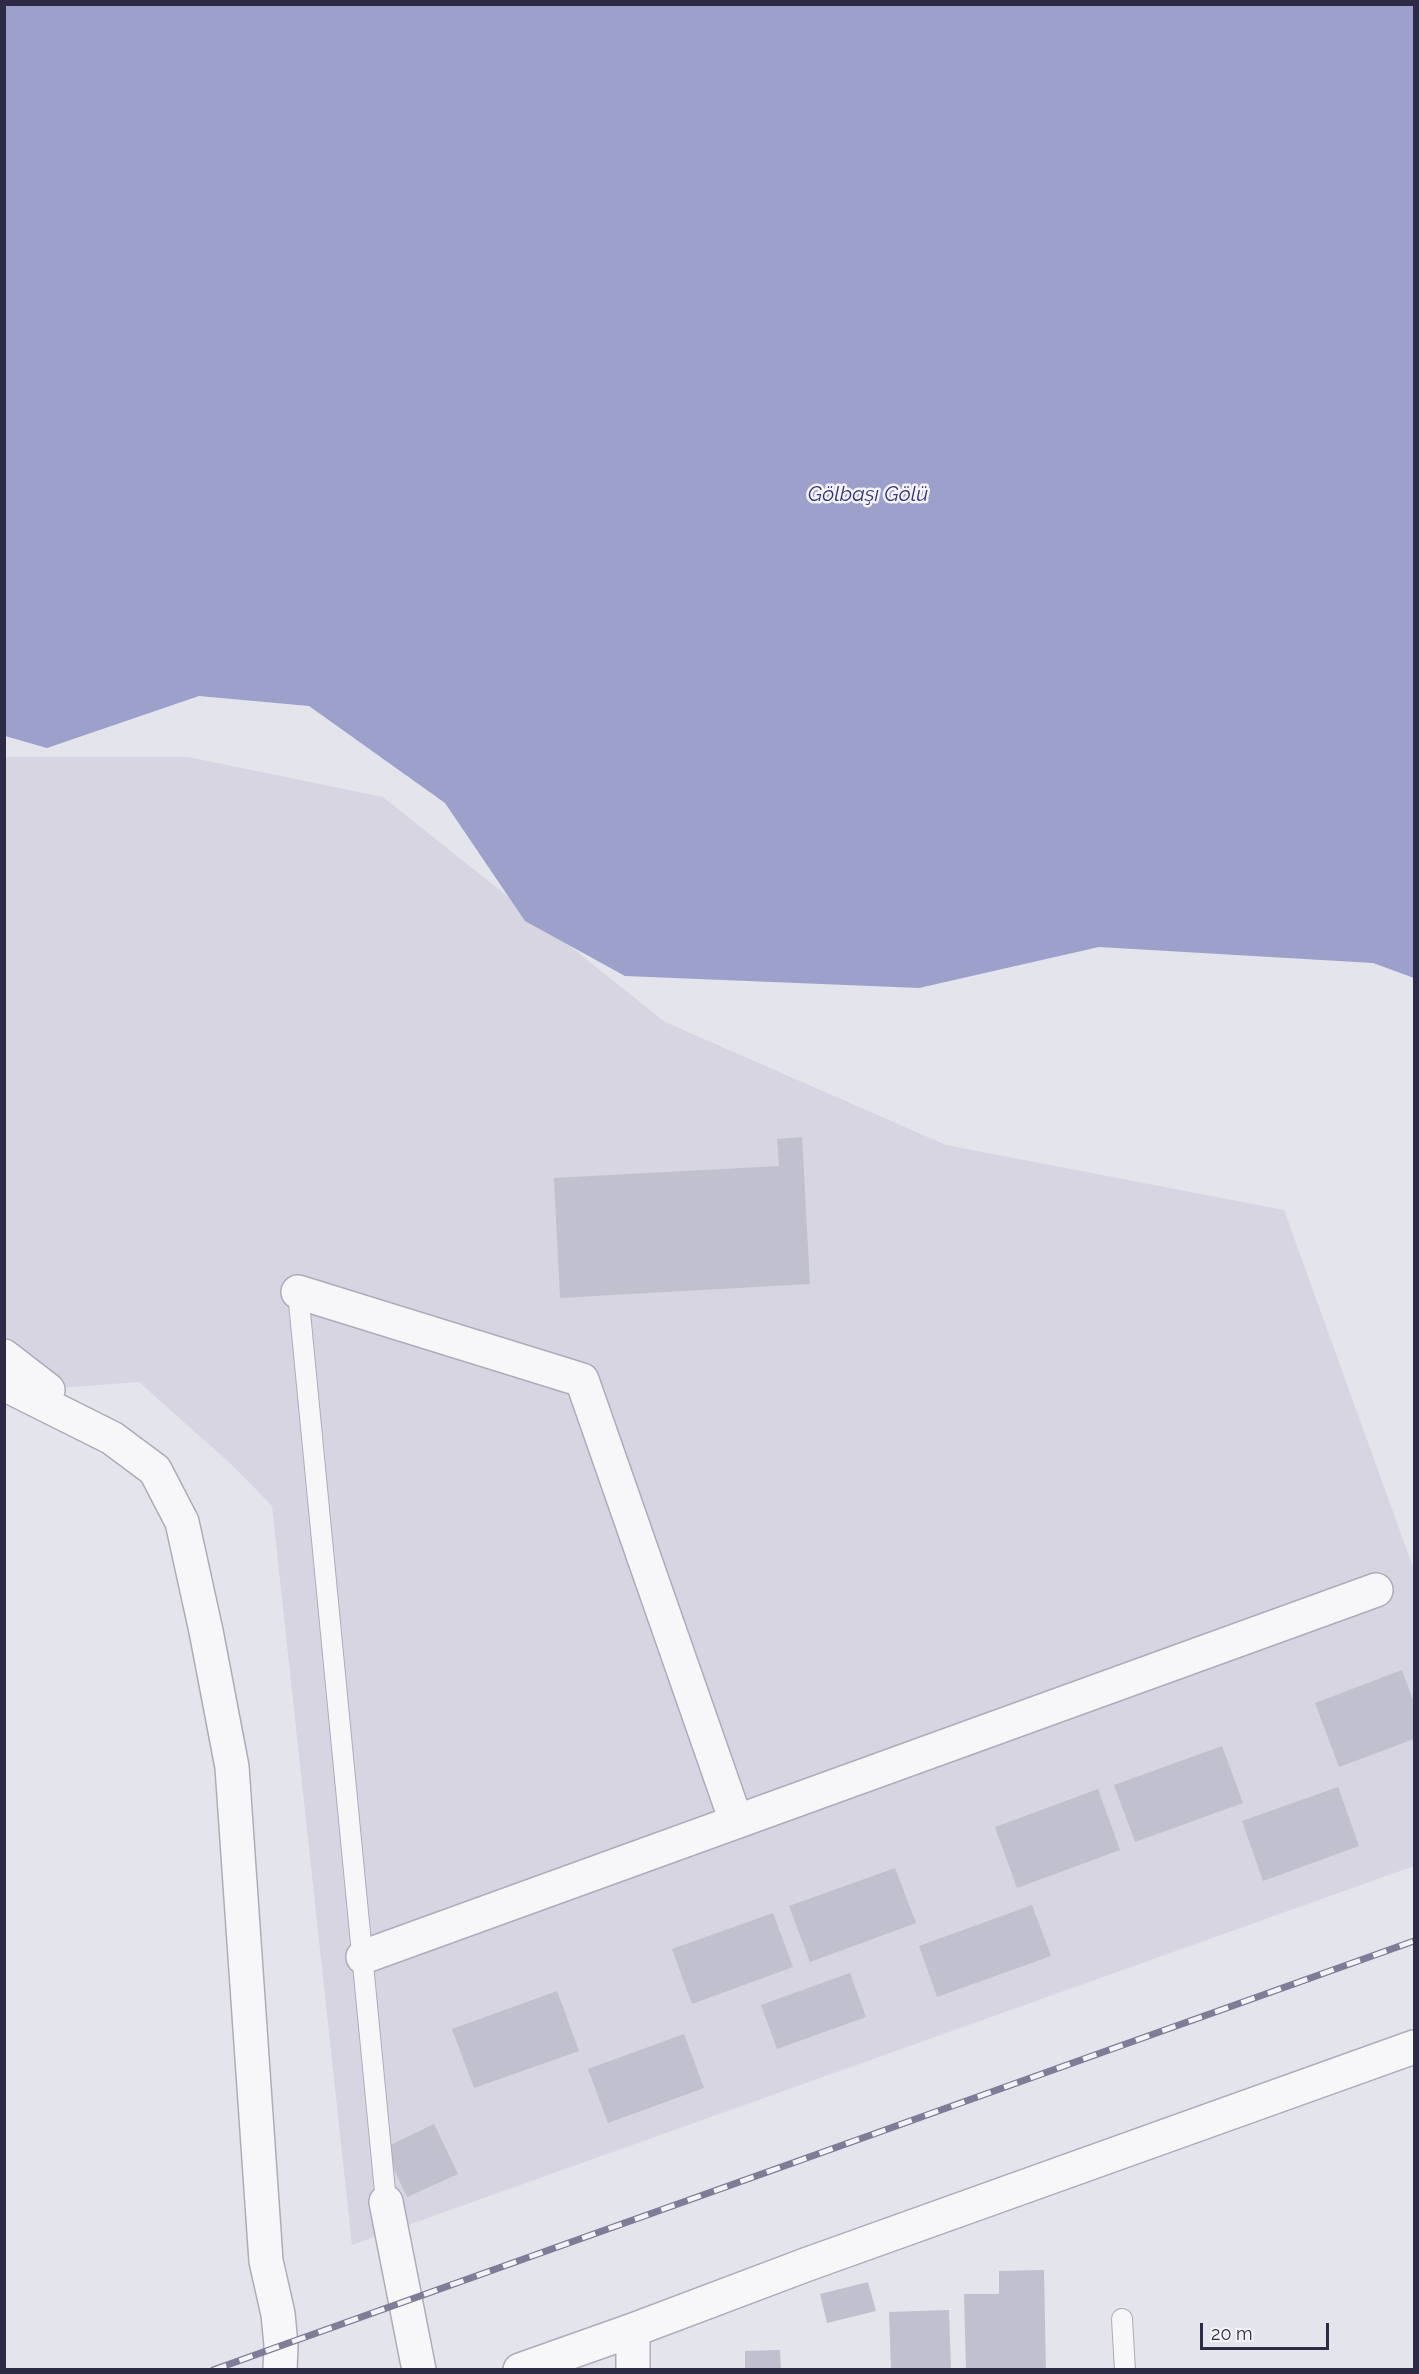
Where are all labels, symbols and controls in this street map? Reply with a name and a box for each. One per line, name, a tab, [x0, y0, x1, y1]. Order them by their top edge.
water label: Gölbaşı Gölü	[808, 482, 928, 508]
scale bar	[1203, 2311, 1332, 2349]
text: 20 m	[1211, 2323, 1253, 2344]

